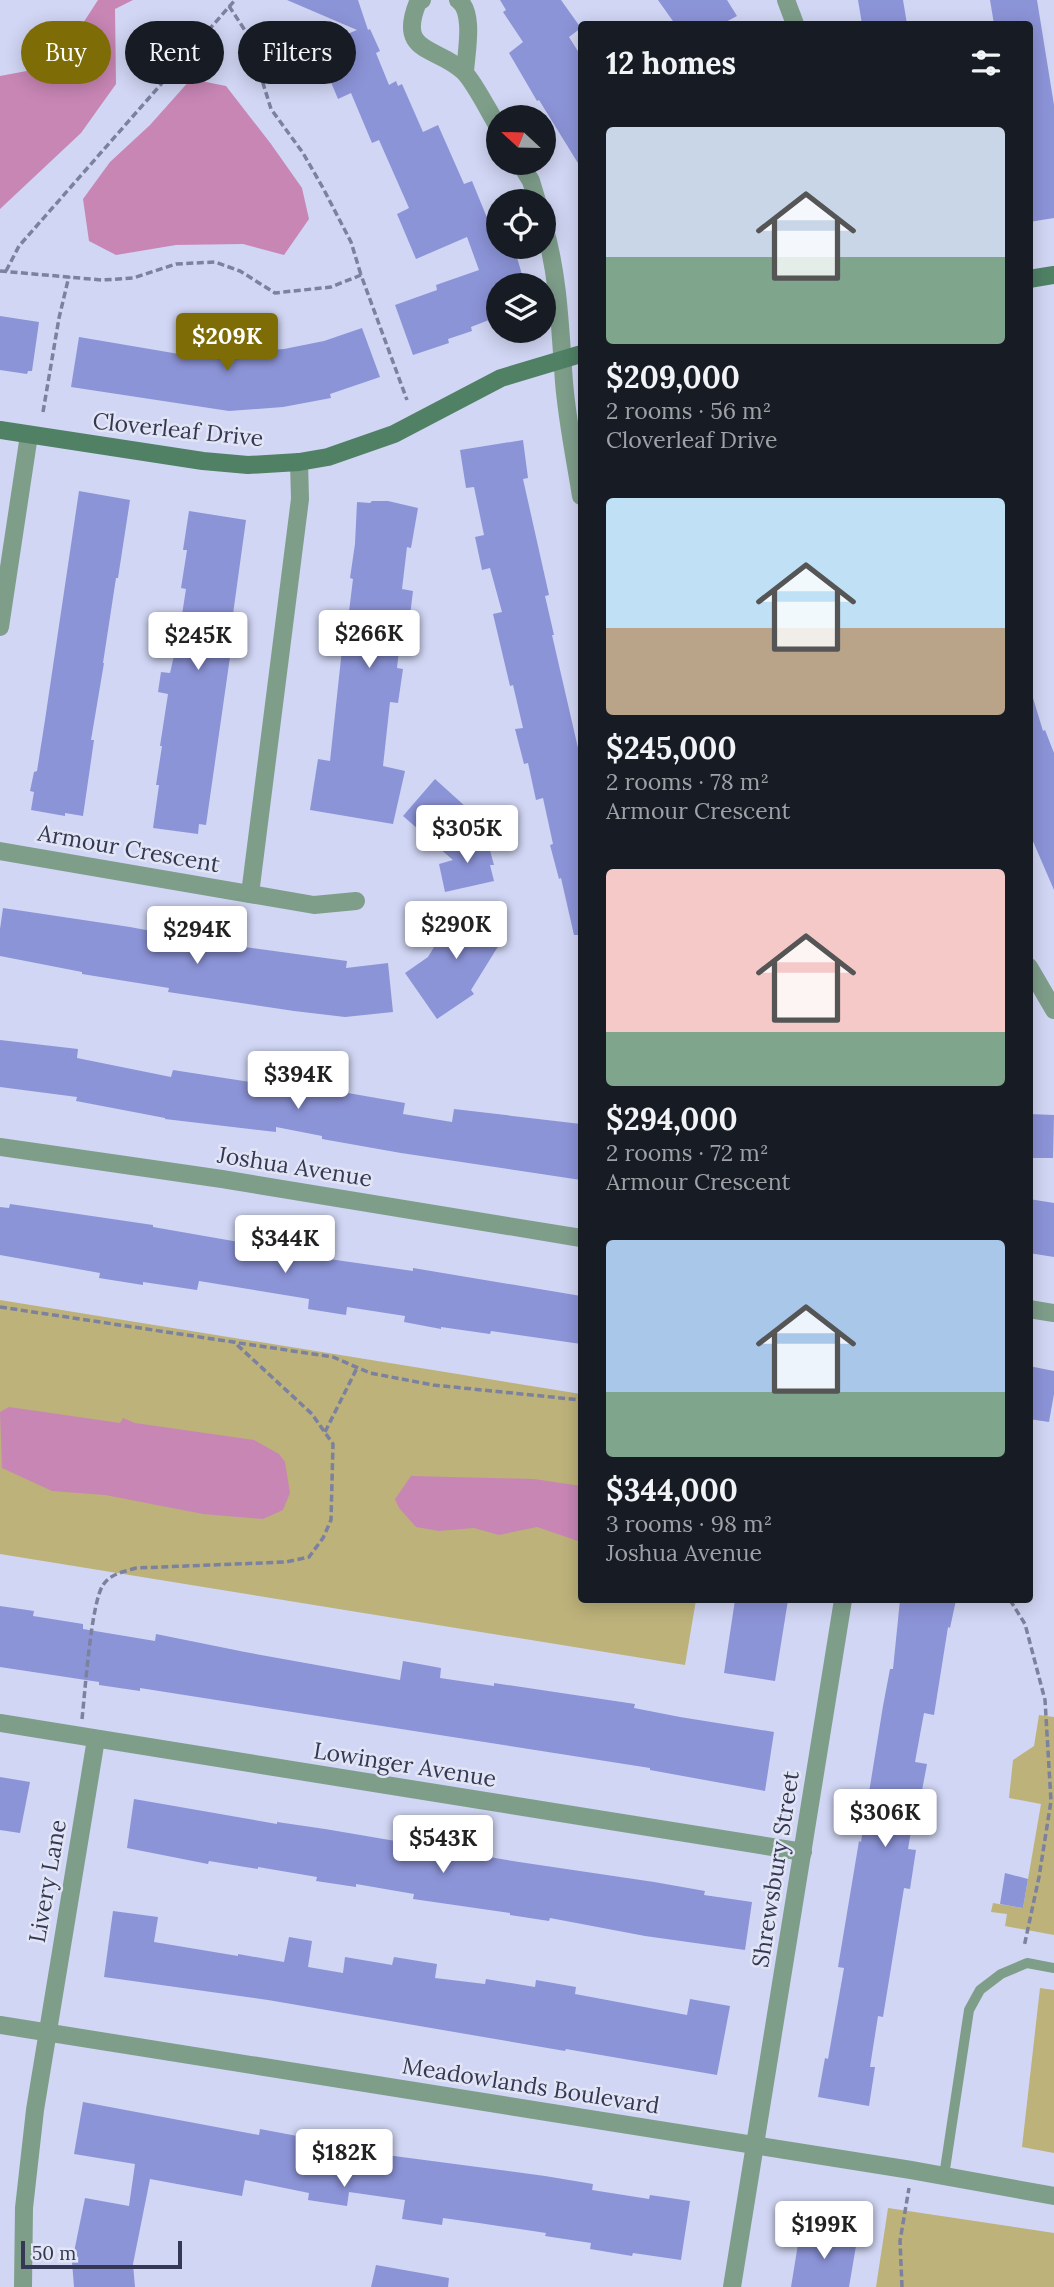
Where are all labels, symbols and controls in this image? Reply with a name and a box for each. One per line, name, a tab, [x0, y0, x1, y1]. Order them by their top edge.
chip: Buy	[21, 21, 111, 84]
chip: Rent	[125, 21, 224, 84]
chip: Filters	[238, 21, 356, 84]
text: 12 homes	[606, 44, 736, 82]
icon: filters	[967, 44, 1005, 82]
north arrow	[486, 105, 556, 175]
map controls	[486, 105, 556, 343]
icon: home	[743, 173, 869, 299]
button: locate	[486, 189, 556, 259]
button: layers	[486, 273, 556, 343]
pin: $209K	[178, 314, 276, 373]
text: $209K	[192, 321, 262, 350]
text: $209,000	[606, 358, 740, 396]
text: 2 rooms · 56 m²	[606, 396, 771, 425]
street label: Cloverleaf Drive	[91, 406, 265, 452]
text: Cloverleaf Drive	[606, 425, 777, 454]
icon: home	[743, 544, 869, 670]
pin: $266K	[320, 610, 418, 670]
pin: $245K	[149, 612, 247, 672]
text: $266K	[335, 618, 403, 647]
text: $245K	[164, 620, 232, 649]
text: $245,000	[606, 729, 737, 767]
text: 2 rooms · 78 m²	[606, 767, 769, 796]
text: Armour Crescent	[606, 796, 790, 825]
pin: $305K	[418, 806, 516, 865]
text: $305K	[432, 813, 502, 842]
street label: Armour Crescent	[35, 818, 222, 878]
pin: $290K	[407, 902, 505, 961]
pin: $294K	[148, 906, 246, 966]
text: $290K	[421, 909, 491, 938]
text: $294K	[163, 914, 231, 943]
icon: home	[743, 915, 869, 1041]
pin: $394K	[249, 1052, 347, 1111]
text: $394K	[264, 1059, 332, 1088]
text: $294,000	[606, 1100, 738, 1138]
text: 2 rooms · 72 m²	[606, 1138, 769, 1167]
street label: Joshua Avenue	[215, 1139, 374, 1193]
text: Armour Crescent	[606, 1167, 790, 1196]
pin: $344K	[236, 1216, 334, 1275]
text: $344K	[251, 1223, 319, 1252]
icon: home	[743, 1286, 869, 1412]
text: $344,000	[606, 1471, 738, 1509]
text: 3 rooms · 98 m²	[606, 1509, 772, 1538]
text: Joshua Avenue	[606, 1538, 762, 1567]
street label: Lowinger Avenue	[312, 1735, 498, 1793]
street label: Shrewsbury Street	[745, 1768, 805, 1970]
pin: $306K	[836, 1790, 934, 1849]
text: $306K	[850, 1797, 920, 1826]
pin: $543K	[394, 1815, 492, 1875]
street label: Livery Lane	[22, 1817, 72, 1945]
text: $543K	[409, 1823, 477, 1852]
street label: Meadowlands Boulevard	[400, 2050, 662, 2120]
pin: $182K	[295, 2130, 393, 2189]
text: $182K	[312, 2137, 376, 2166]
pin: $199K	[775, 2202, 873, 2261]
text: $199K	[791, 2209, 857, 2238]
scale bar	[21, 2238, 182, 2270]
text: 50 m	[32, 2241, 76, 2265]

